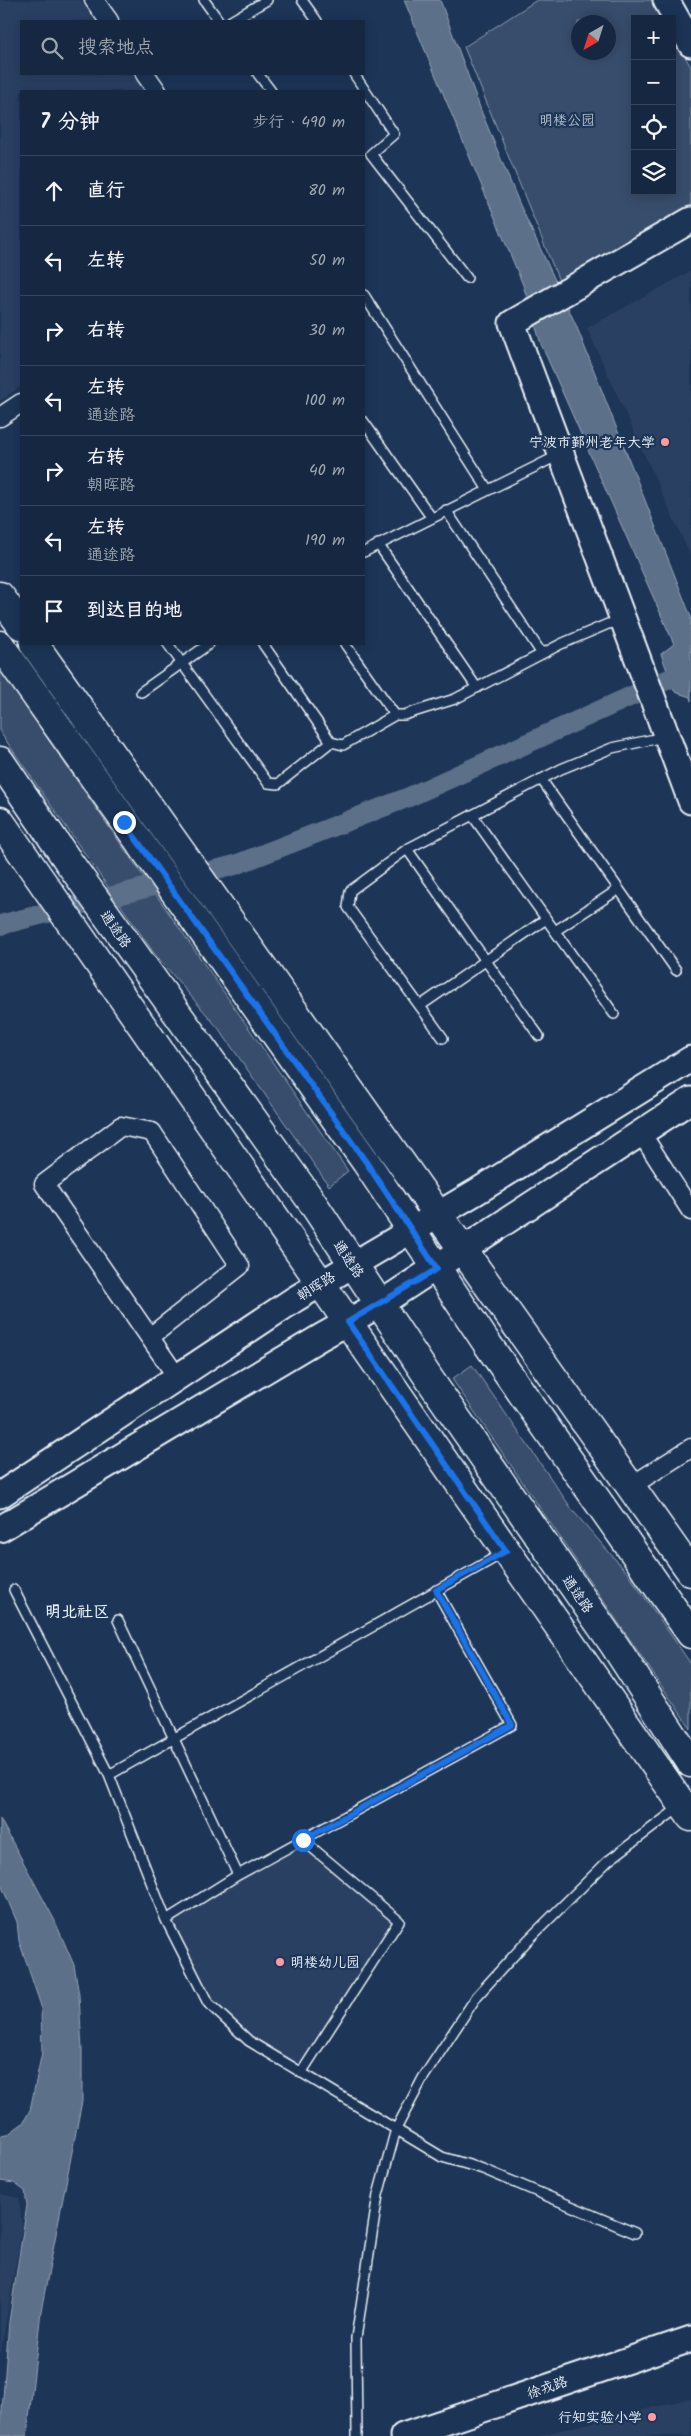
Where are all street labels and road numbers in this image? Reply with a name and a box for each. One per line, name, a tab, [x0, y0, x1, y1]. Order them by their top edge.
street label: 通途路	[94, 906, 136, 953]
street label: 通途路	[327, 1236, 369, 1283]
street label: 朝晖路	[293, 1266, 340, 1307]
street label: 通途路	[556, 1571, 598, 1618]
street label: 徐戎路	[524, 2371, 571, 2405]

